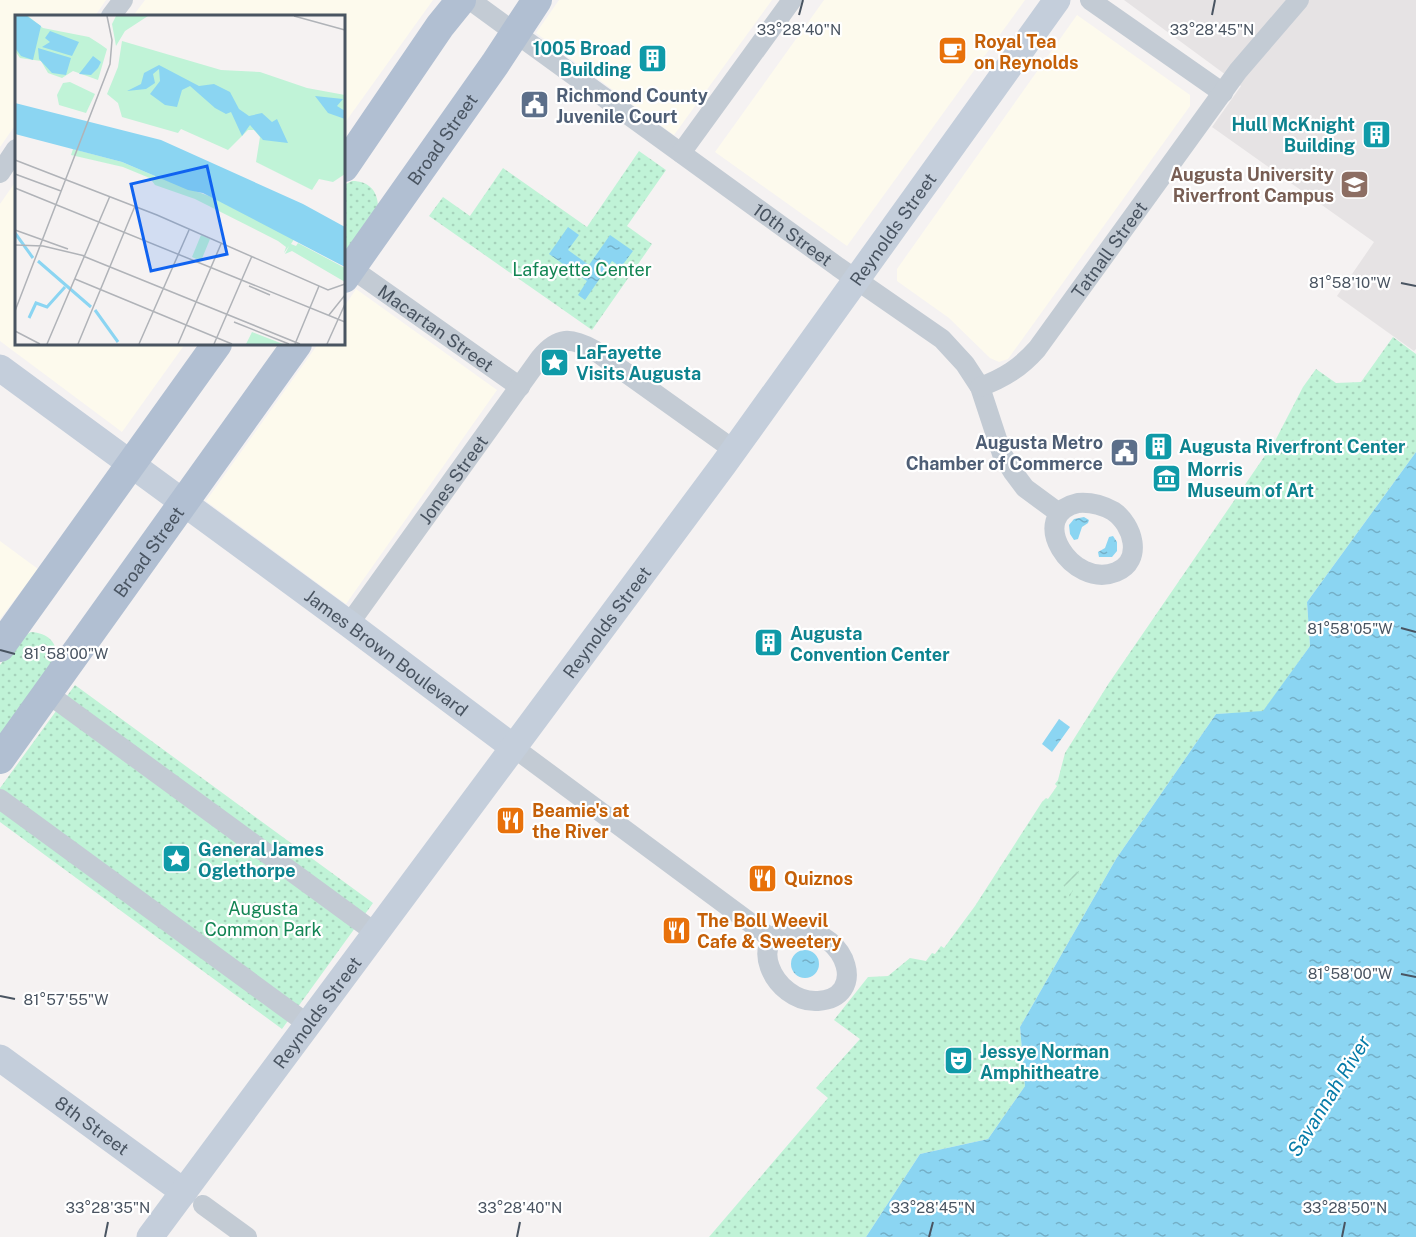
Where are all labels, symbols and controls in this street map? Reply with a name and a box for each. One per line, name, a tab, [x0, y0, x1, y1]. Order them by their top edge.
inset map	[15, 15, 345, 345]
text: 33°28'40"N	[757, 21, 841, 38]
text: 33°28'45"N	[1170, 21, 1254, 38]
place label: Royal Tea on Reynolds	[974, 31, 1078, 73]
cafe icon: Royal Tea on Reynolds	[937, 35, 969, 67]
place label: 1005 Broad Building	[533, 38, 631, 80]
building icon: 1005 Broad Building	[636, 42, 668, 74]
place label: Richmond County Juvenile Court	[556, 85, 708, 127]
street label: Broad Street	[403, 89, 481, 189]
public building icon: Richmond County Juvenile Court	[519, 89, 551, 121]
place label: Hull McKnight Building	[1231, 114, 1355, 156]
building icon: Hull McKnight Building	[1360, 118, 1392, 150]
place label: Augusta University Riverfront Campus	[1170, 164, 1334, 206]
street label: Reynolds Street	[845, 168, 940, 290]
school or university icon: Augusta University Riverfront Campus	[1339, 168, 1371, 200]
street label: Tatnall Street	[1067, 197, 1151, 302]
street label: 10th Street	[749, 199, 837, 270]
park label: Lafayette Center	[512, 259, 652, 280]
text: 81°58'10"W	[1309, 274, 1391, 291]
street label: Macartan Street	[374, 280, 498, 376]
place label: LaFayette Visits Augusta	[576, 342, 701, 384]
place icon: LaFayette Visits Augusta	[539, 346, 571, 378]
building icon: Augusta Riverfront Center	[1142, 430, 1174, 462]
street label: Jones Street	[414, 431, 492, 528]
place label: Augusta Metro Chamber of Commerce	[906, 432, 1103, 474]
public building icon: Augusta Metro Chamber of Commerce	[1108, 436, 1140, 468]
place label: Augusta Riverfront Center	[1179, 436, 1406, 457]
place label: Morris Museum of Art	[1187, 459, 1314, 501]
museum icon: Morris Museum of Art	[1150, 463, 1182, 495]
street label: Broad Street	[109, 502, 188, 601]
street label: Reynolds Street	[558, 562, 655, 682]
street label: James Brown Boulevard	[301, 585, 472, 720]
text: 81°58'05"W	[1307, 620, 1393, 637]
place label: Augusta Convention Center	[790, 623, 950, 665]
building icon: Augusta Convention Center	[753, 627, 785, 659]
text: 81°58'00"W	[24, 645, 108, 662]
place label: Beamie's at the River	[532, 800, 630, 842]
restaurant icon: Beamie's at the River	[495, 804, 527, 836]
place label: General James Oglethorpe	[198, 839, 324, 881]
place icon: General James Oglethorpe	[161, 843, 193, 875]
restaurant icon: Quiznos	[747, 862, 779, 894]
place label: Quiznos	[784, 868, 853, 889]
park label: Augusta Common Park	[204, 898, 322, 940]
place label: The Boll Weevil Cafe & Sweetery	[697, 910, 842, 952]
restaurant icon: The Boll Weevil Cafe & Sweetery	[660, 914, 692, 946]
street label: Reynolds Street	[269, 952, 365, 1072]
text: 81°58'00"W	[1308, 965, 1392, 982]
text: 81°57'55"W	[24, 991, 109, 1008]
water label: Savannah River	[1282, 1031, 1376, 1161]
place label: Jessye Norman Amphitheatre	[980, 1041, 1109, 1083]
theatre icon: Jessye Norman Amphitheatre	[943, 1045, 975, 1077]
street label: 8th Street	[51, 1091, 133, 1159]
text: 33°28'35"N	[66, 1199, 150, 1216]
text: 33°28'40"N	[478, 1199, 562, 1216]
text: 33°28'45"N	[891, 1199, 975, 1216]
text: 33°28'50"N	[1303, 1199, 1387, 1216]

